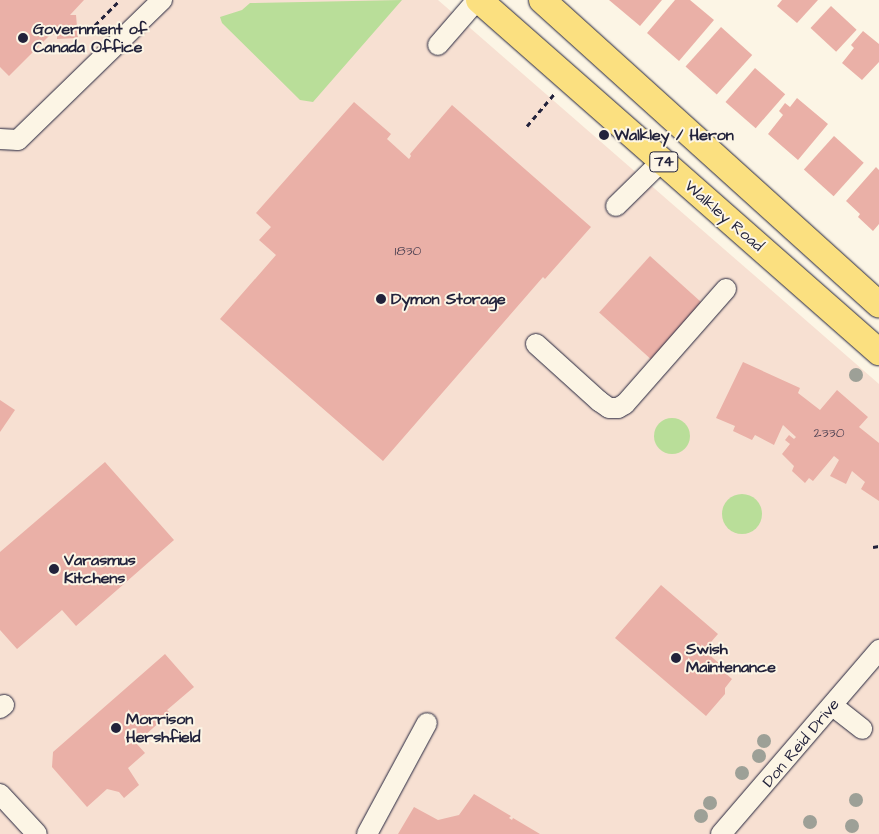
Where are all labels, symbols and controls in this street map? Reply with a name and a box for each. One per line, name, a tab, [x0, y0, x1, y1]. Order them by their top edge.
place label: Government of Canada Office	[33, 19, 147, 57]
marker: Government of Canada Office	[17, 32, 29, 44]
place label: Walkley / Heron	[614, 125, 734, 145]
marker: Walkley / Heron	[598, 129, 610, 141]
road number: 74	[649, 150, 679, 174]
street label: Walkley Road	[680, 176, 768, 256]
house number: 1830	[395, 243, 421, 259]
place label: Dymon Storage	[391, 289, 506, 309]
marker: Dymon Storage	[375, 293, 387, 305]
house number: 2330	[813, 425, 845, 441]
place label: Varasmus Kitchens	[64, 550, 136, 588]
marker: Varasmus Kitchens	[48, 563, 60, 575]
place label: Swish Maintenance	[686, 639, 776, 677]
marker: Swish Maintenance	[670, 652, 682, 664]
street label: Don Reid Drive	[758, 695, 844, 791]
place label: Morrison Hershfield	[126, 709, 200, 747]
marker: Morrison Hershfield	[110, 722, 122, 734]

